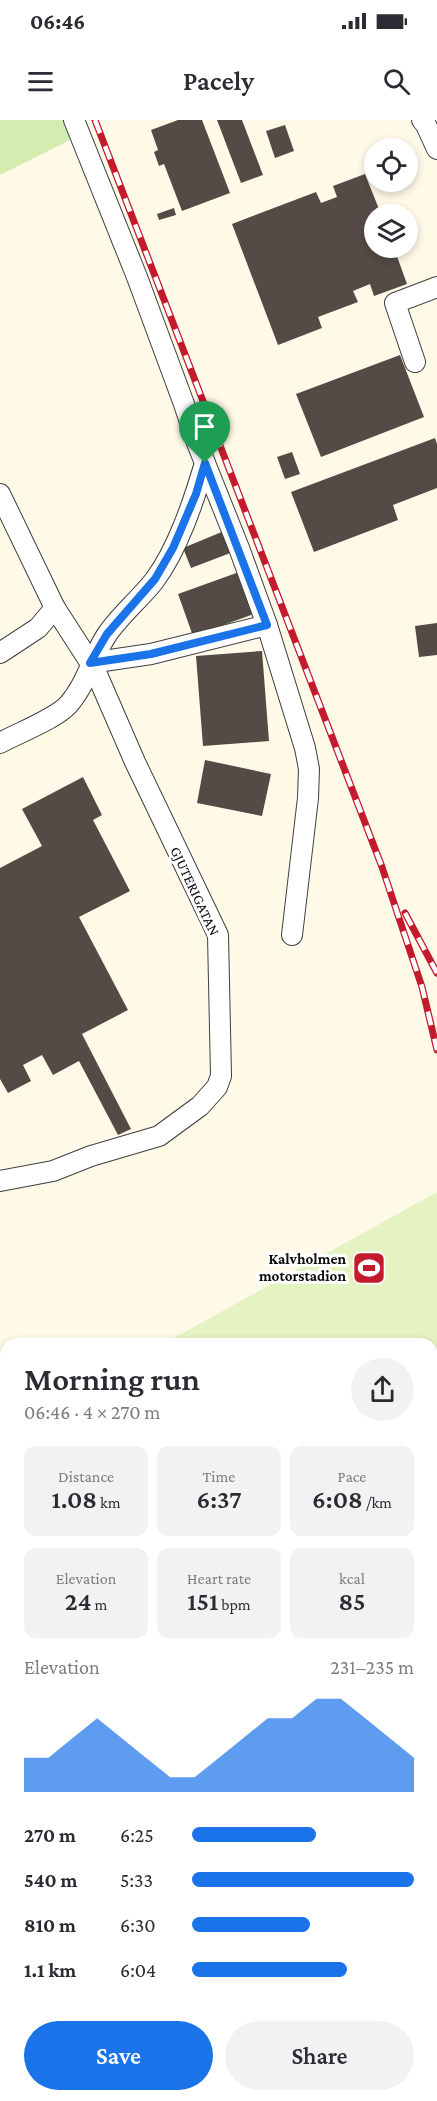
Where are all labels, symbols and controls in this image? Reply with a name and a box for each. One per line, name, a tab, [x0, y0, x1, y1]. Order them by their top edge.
text: 06:46	[30, 9, 85, 34]
icon: menu	[24, 65, 57, 98]
icon: search	[380, 65, 413, 98]
text: Pacely	[183, 66, 254, 96]
map controls	[364, 138, 418, 258]
button: locate	[364, 138, 418, 192]
button: layers	[364, 204, 418, 258]
pin	[179, 401, 230, 463]
icon: arrive	[188, 410, 221, 443]
street label: GJUTERIGATAN	[166, 844, 223, 939]
sports icon: Kalvholmen motorstadion	[351, 1250, 387, 1286]
place label: Kalvholmen motorstadion	[259, 1251, 346, 1284]
button: share	[351, 1358, 414, 1421]
text: Morning run	[24, 1360, 200, 1397]
text: 06:46 · 4 × 270 m	[24, 1401, 160, 1423]
text: Distance	[58, 1468, 114, 1485]
text: Time	[203, 1468, 235, 1485]
text: Pace	[338, 1468, 366, 1485]
text: 1.08	[51, 1485, 97, 1514]
text: 6:37	[196, 1485, 242, 1514]
text: 6:08	[312, 1485, 363, 1514]
text: km	[97, 1494, 121, 1511]
text: /km	[363, 1494, 392, 1511]
text: Elevation	[56, 1570, 116, 1587]
text: Heart rate	[187, 1570, 251, 1587]
text: kcal	[339, 1570, 365, 1587]
text: 24	[65, 1587, 91, 1616]
text: 151	[187, 1587, 218, 1616]
text: 85	[339, 1587, 366, 1616]
text: m	[91, 1596, 107, 1613]
text: bpm	[218, 1596, 251, 1613]
text: Elevation	[24, 1656, 100, 1678]
text: 231–235 m	[330, 1656, 414, 1678]
text: 270 m	[24, 1824, 76, 1846]
text: 6:25	[120, 1824, 154, 1846]
text: 540 m	[24, 1869, 78, 1891]
text: 5:33	[120, 1869, 153, 1891]
text: 810 m	[24, 1914, 76, 1936]
text: 6:30	[120, 1914, 156, 1936]
text: 1.1 km	[24, 1959, 76, 1981]
text: 6:04	[120, 1959, 156, 1981]
button: Save	[24, 2021, 213, 2090]
button: Share	[225, 2021, 414, 2090]

